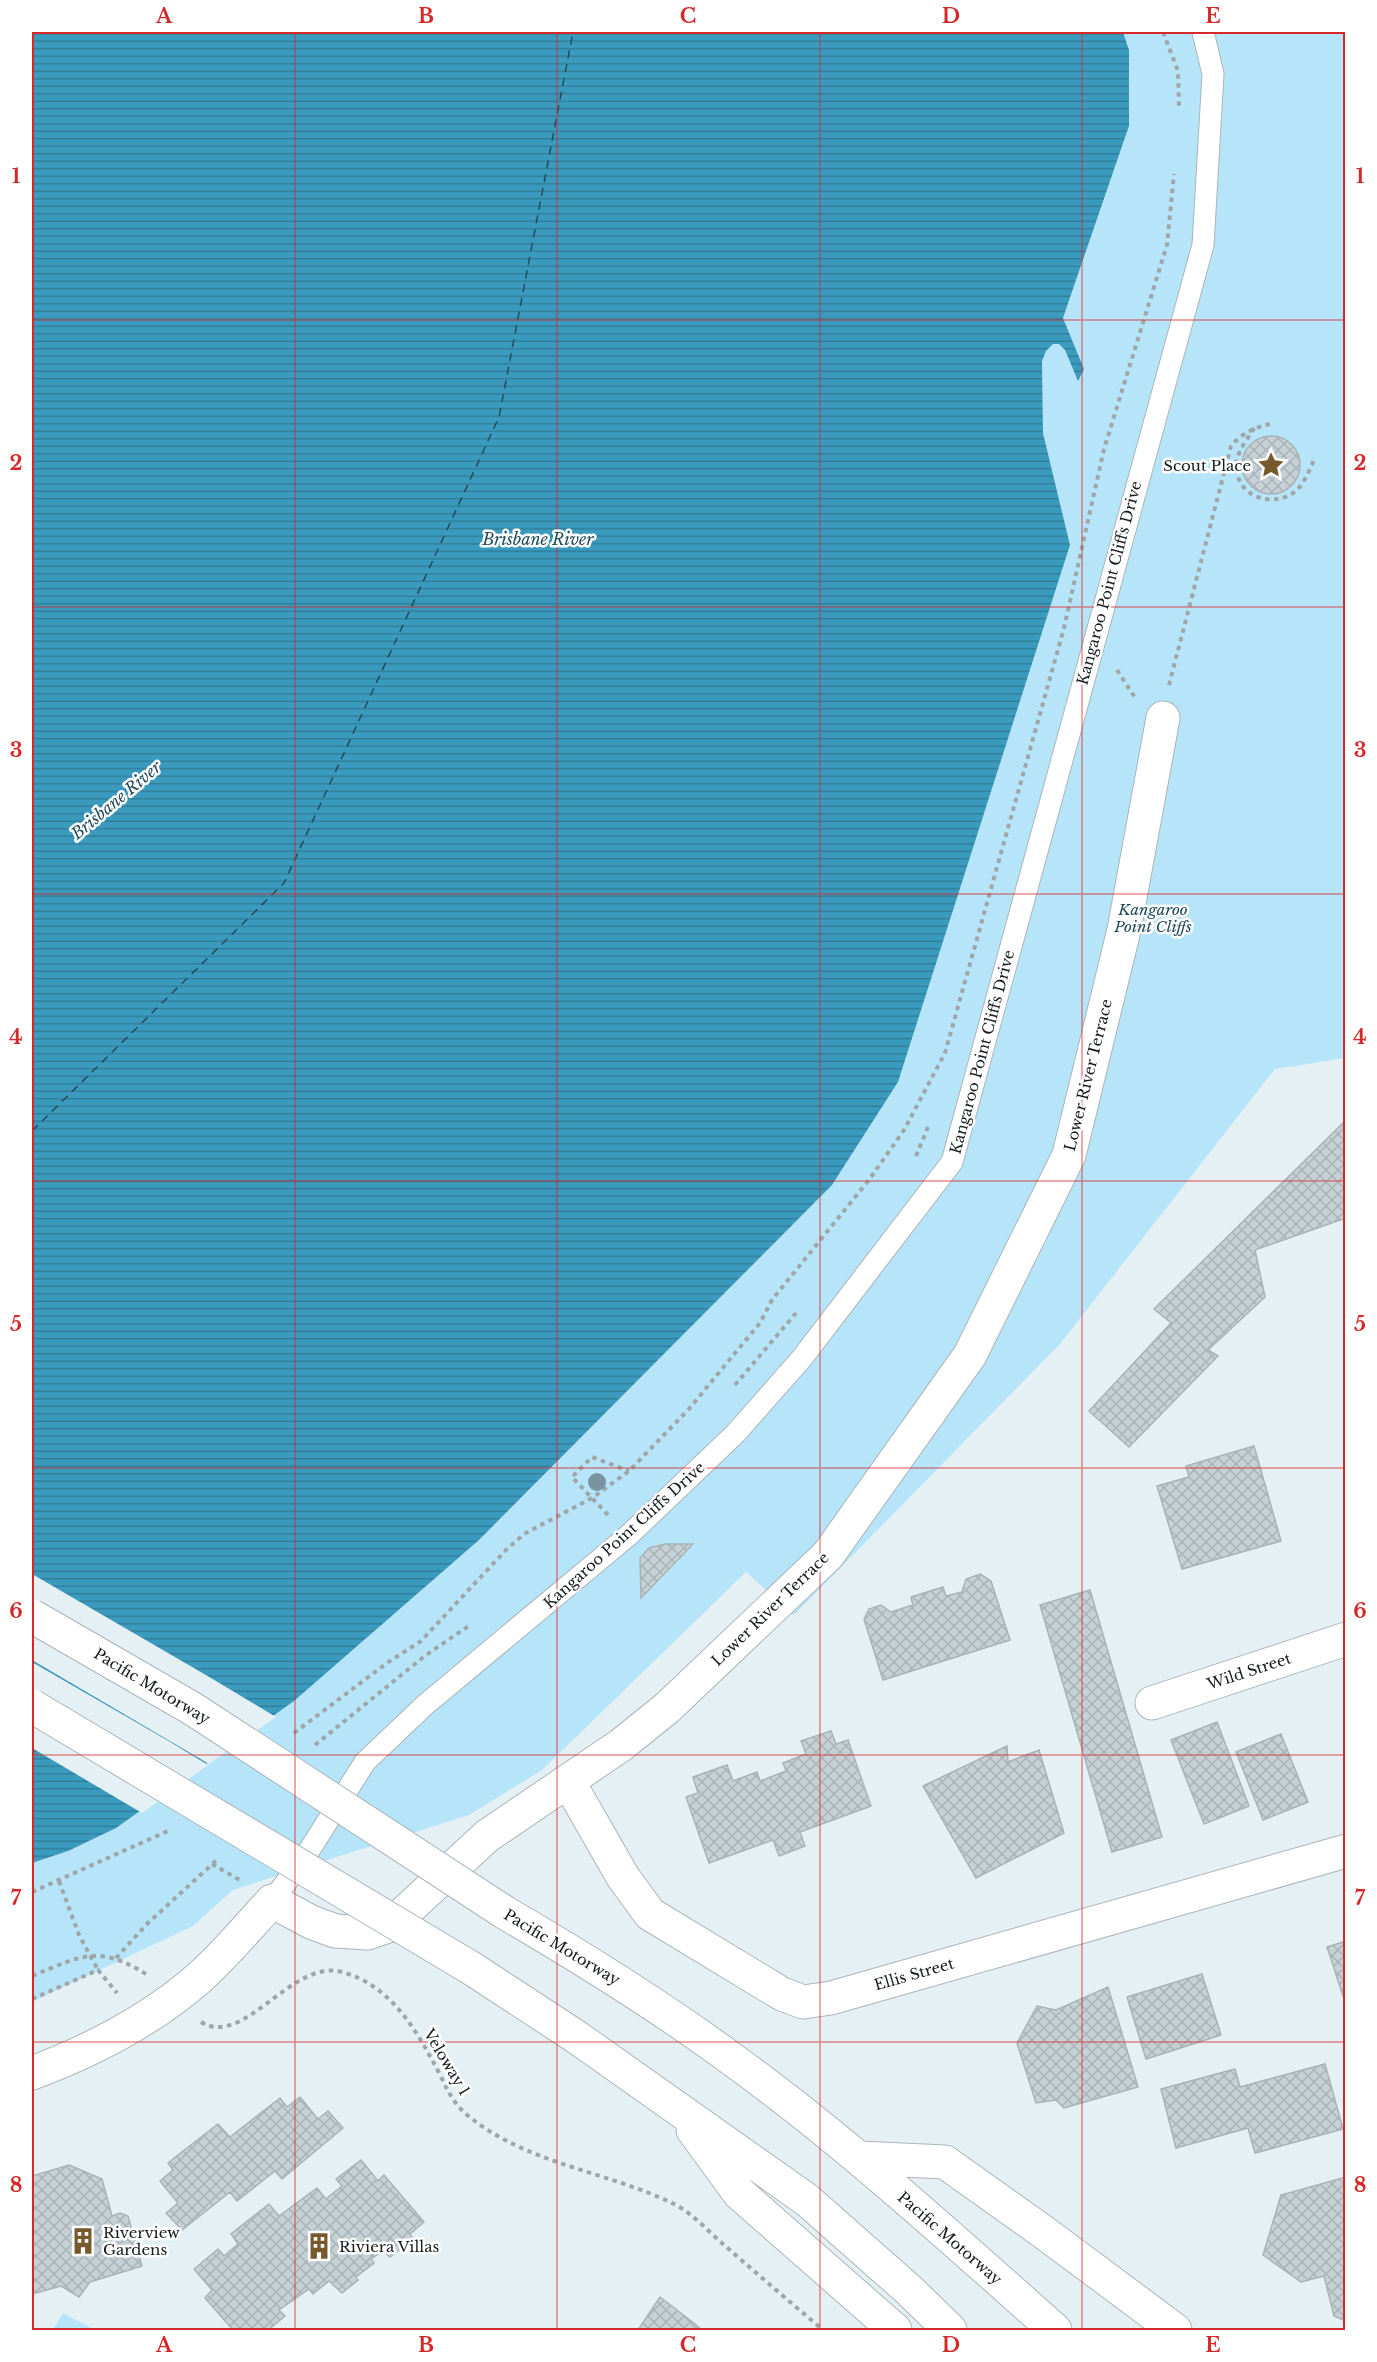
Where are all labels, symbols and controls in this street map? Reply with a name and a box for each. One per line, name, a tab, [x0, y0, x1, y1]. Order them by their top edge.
text: A	[155, 4, 173, 28]
text: B	[418, 4, 434, 28]
text: C	[680, 4, 696, 28]
text: D	[942, 4, 960, 28]
text: E	[1205, 4, 1221, 28]
text: 1	[12, 164, 21, 188]
text: 1	[1356, 164, 1365, 188]
place icon: Scout Place	[1256, 450, 1286, 480]
text: 2	[9, 451, 23, 475]
text: 2	[1353, 451, 1367, 475]
place label: Scout Place	[1163, 456, 1251, 475]
street label: Kangaroo Point Cliffs Drive	[1073, 479, 1145, 687]
water label: Brisbane River	[481, 529, 594, 549]
text: 3	[10, 738, 22, 762]
text: 3	[1354, 738, 1366, 762]
water label: Brisbane River	[66, 756, 165, 844]
park label: Kangaroo Point Cliffs	[1113, 900, 1192, 936]
street label: Kangaroo Point Cliffs Drive	[946, 948, 1018, 1156]
street label: Lower River Terrace	[1060, 997, 1116, 1153]
text: 4	[9, 1025, 23, 1049]
text: 4	[1353, 1025, 1367, 1049]
text: 5	[10, 1312, 22, 1336]
text: 5	[1354, 1312, 1366, 1336]
street label: Kangaroo Point Cliffs Drive	[539, 1457, 709, 1613]
street label: Lower River Terrace	[707, 1548, 833, 1670]
text: 6	[9, 1599, 23, 1623]
text: 6	[1353, 1599, 1367, 1623]
street label: Pacific Motorway	[90, 1644, 214, 1728]
street label: Wild Street	[1204, 1648, 1294, 1694]
text: 7	[11, 1886, 22, 1910]
text: 7	[1355, 1886, 1366, 1910]
street label: Pacific Motorway	[500, 1905, 624, 1989]
street label: Ellis Street	[872, 1953, 956, 1994]
street label: Veloway 1	[419, 2024, 474, 2099]
text: 8	[10, 2173, 22, 2197]
text: 8	[1354, 2173, 1366, 2197]
street label: Pacific Motorway	[894, 2187, 1006, 2289]
place label: Riverview Gardens	[103, 2223, 180, 2259]
building icon: Riverview Gardens	[68, 2226, 98, 2256]
building icon: Riviera Villas	[304, 2231, 334, 2261]
place label: Riviera Villas	[339, 2237, 440, 2256]
text: A	[155, 2333, 173, 2357]
text: B	[418, 2333, 434, 2357]
text: C	[680, 2333, 696, 2357]
text: D	[942, 2333, 960, 2357]
text: E	[1205, 2333, 1221, 2357]

